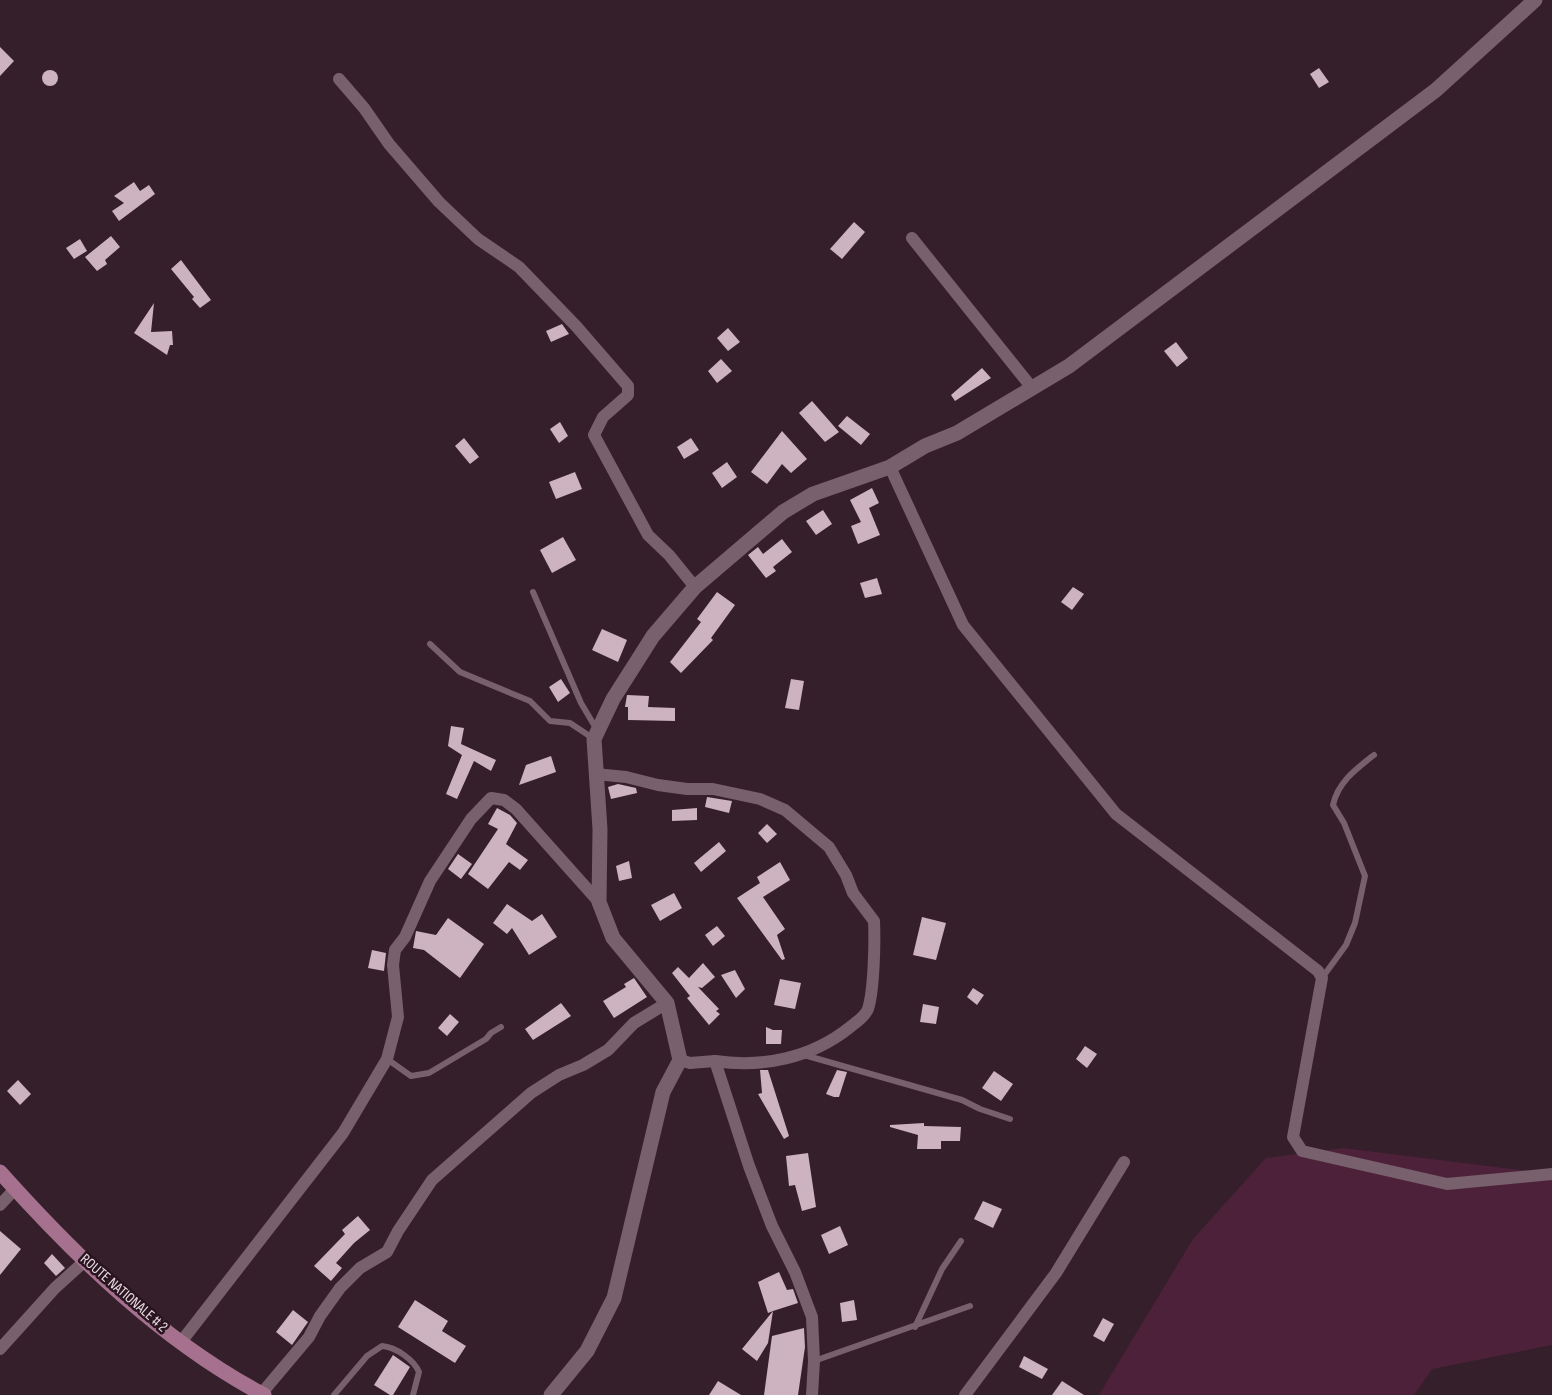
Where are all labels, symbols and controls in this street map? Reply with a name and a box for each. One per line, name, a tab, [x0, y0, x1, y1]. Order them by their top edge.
street label: ROUTE NATIONALE # 2	[76, 1250, 172, 1336]

